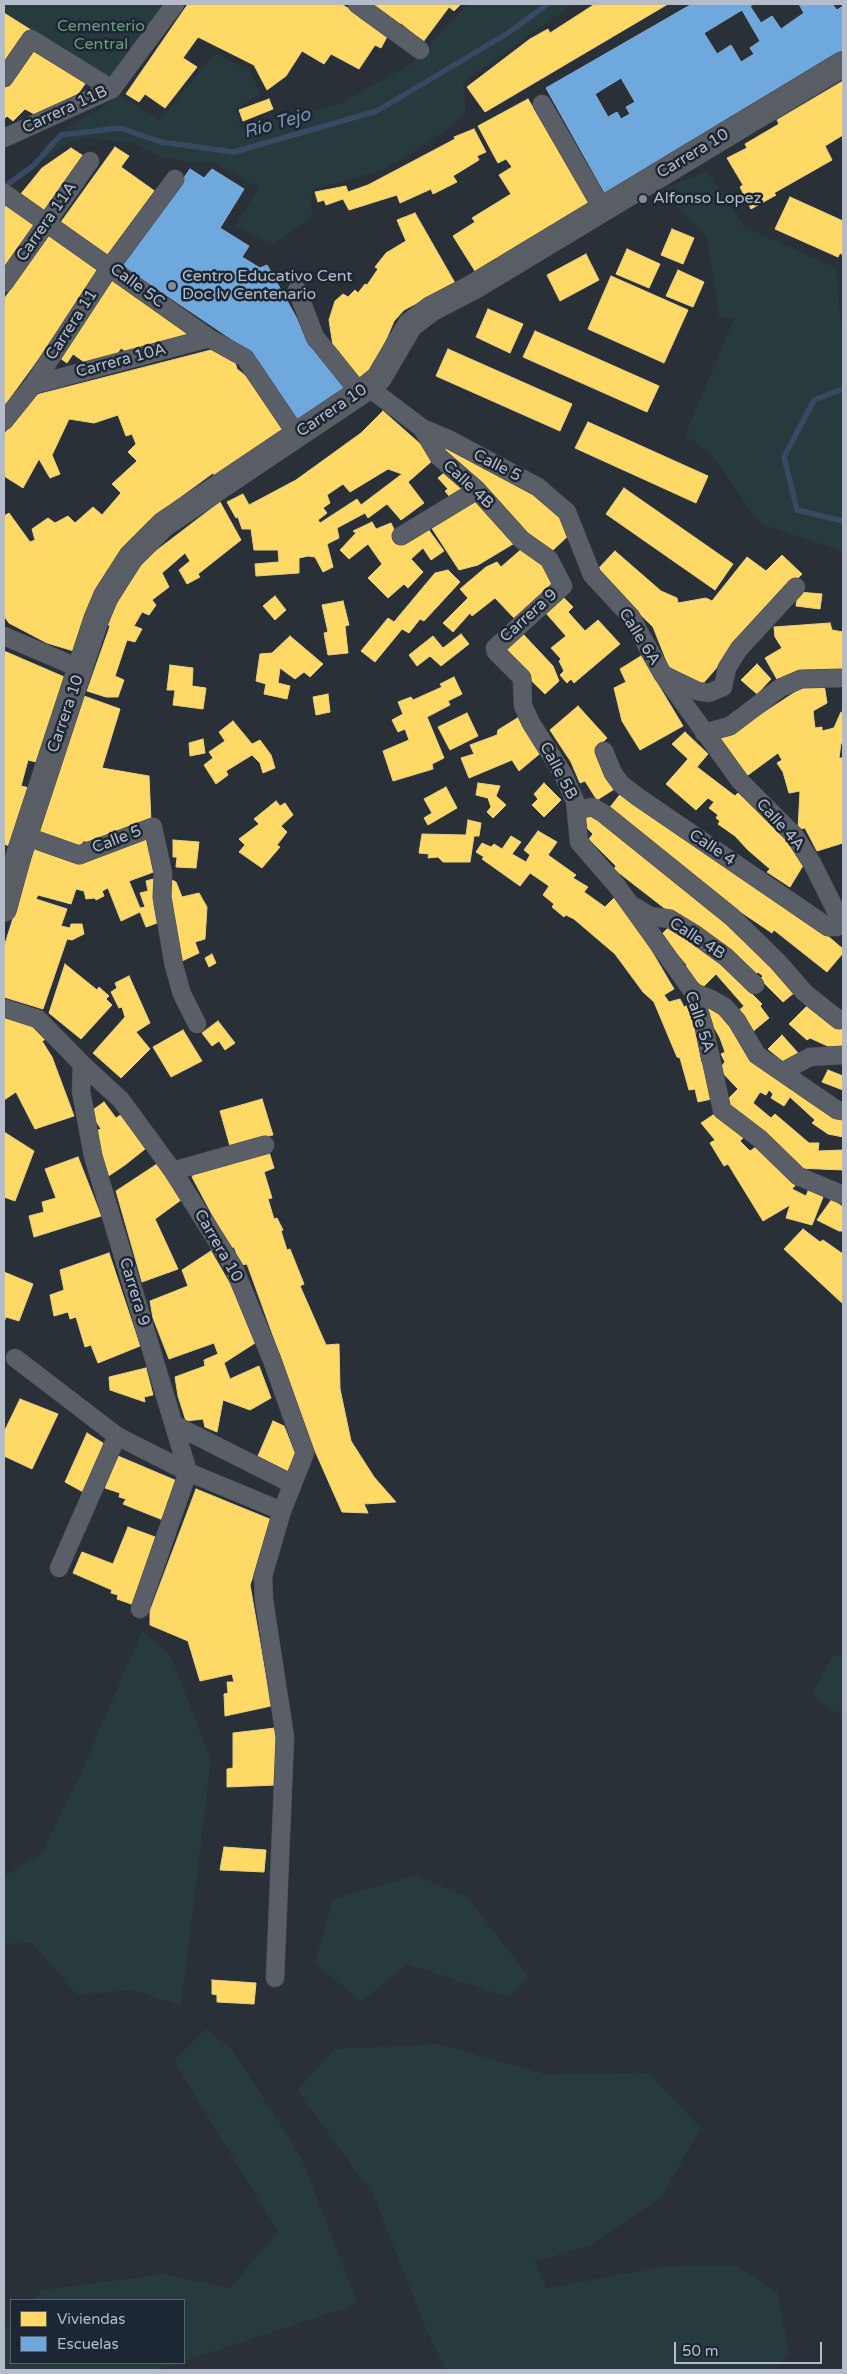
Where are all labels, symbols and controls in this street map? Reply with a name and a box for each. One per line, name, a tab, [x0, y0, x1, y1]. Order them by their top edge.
park label: Cementerio Central	[57, 17, 145, 55]
street label: Carrera 11B	[19, 82, 111, 138]
water label: Rio Tejo	[241, 104, 313, 144]
street label: Carrera 10	[654, 125, 732, 183]
street label: Carrera 11A	[13, 179, 81, 265]
place label: Alfonso Lopez	[653, 189, 762, 209]
marker: Alfonso Lopez	[637, 193, 649, 205]
street label: Calle 5C	[106, 260, 168, 312]
place label: Centro Educativo Cent Doc Iv Centenario	[182, 267, 352, 305]
marker: Centro Educativo Cent Doc Iv Centenario	[166, 280, 178, 292]
street label: Carrera 11	[42, 286, 102, 364]
street label: Carrera 10A	[74, 340, 168, 382]
street label: Carrera 10	[293, 381, 371, 441]
street label: Calle 5	[470, 446, 524, 486]
street label: Calle 4B	[439, 457, 497, 513]
street label: Carrera 9	[496, 585, 562, 647]
street label: Calle 6A	[614, 605, 664, 669]
street label: Carrera 10	[44, 673, 88, 755]
street label: Calle 5B	[535, 739, 581, 803]
street label: Calle 4A	[752, 795, 808, 855]
street label: Calle 5	[90, 822, 144, 858]
street label: Calle 4	[685, 826, 739, 870]
street label: Calle 4B	[666, 914, 728, 964]
street label: Calle 5A	[680, 989, 718, 1055]
street label: Carrera 10	[190, 1206, 246, 1286]
street label: Carrera 9	[115, 1255, 153, 1329]
legend	[10, 2299, 185, 2364]
text: Viviendas	[57, 2310, 125, 2328]
scale bar	[677, 2332, 824, 2364]
text: Escuelas	[57, 2335, 119, 2353]
text: 50 m	[682, 2342, 719, 2360]

